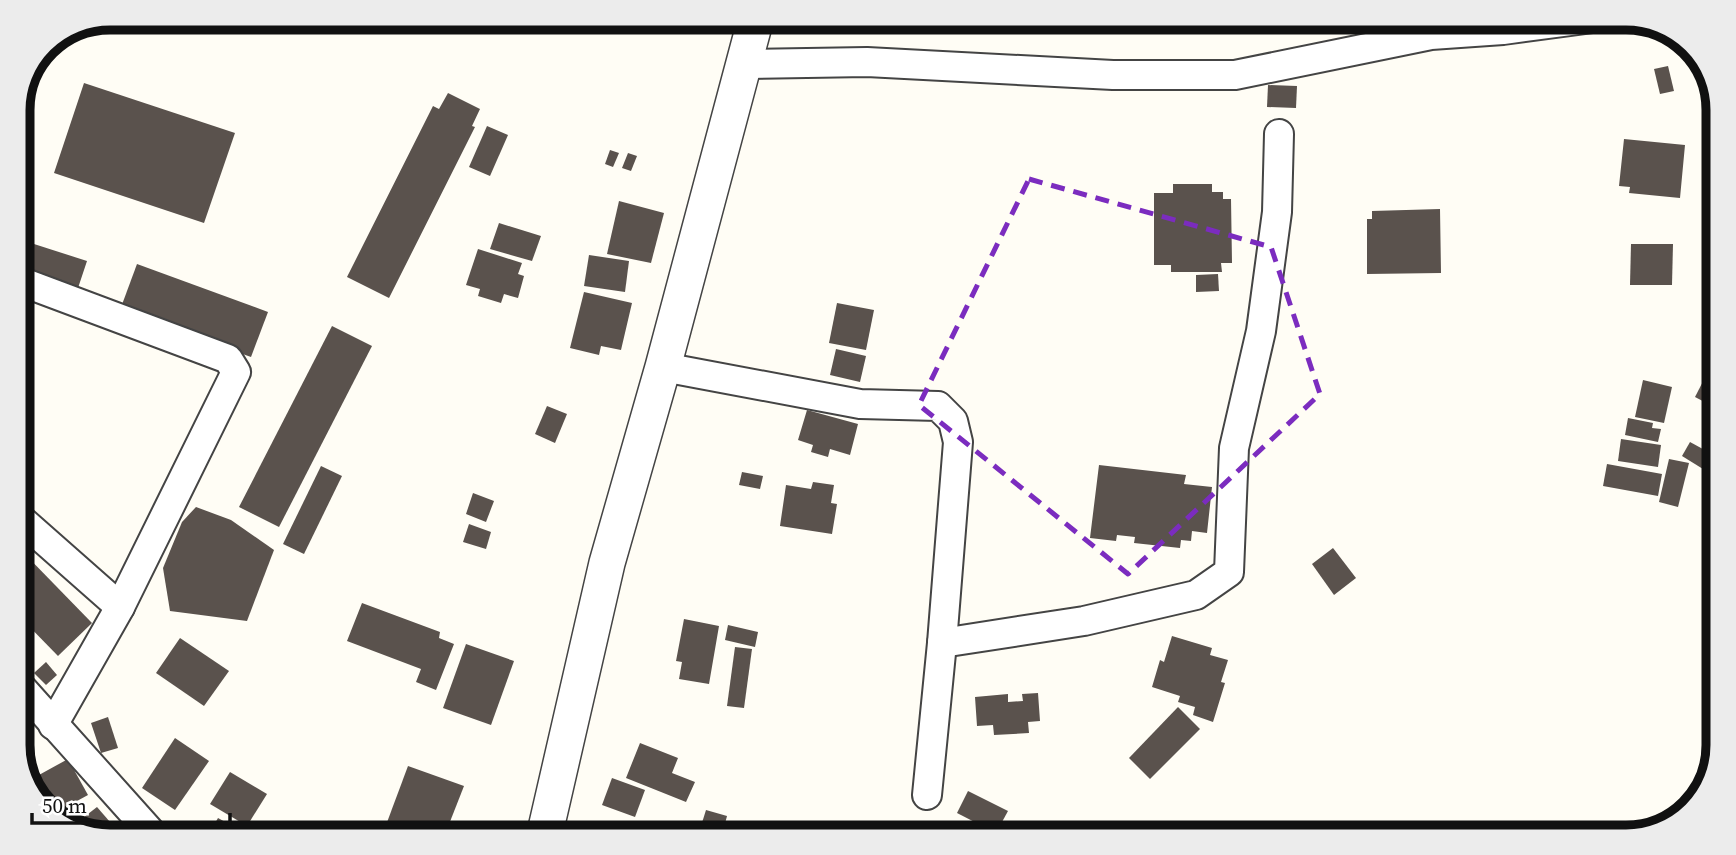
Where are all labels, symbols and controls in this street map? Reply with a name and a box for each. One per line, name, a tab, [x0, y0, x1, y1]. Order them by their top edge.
scale bar	[32, 782, 229, 826]
text: 50 m	[42, 791, 87, 820]

